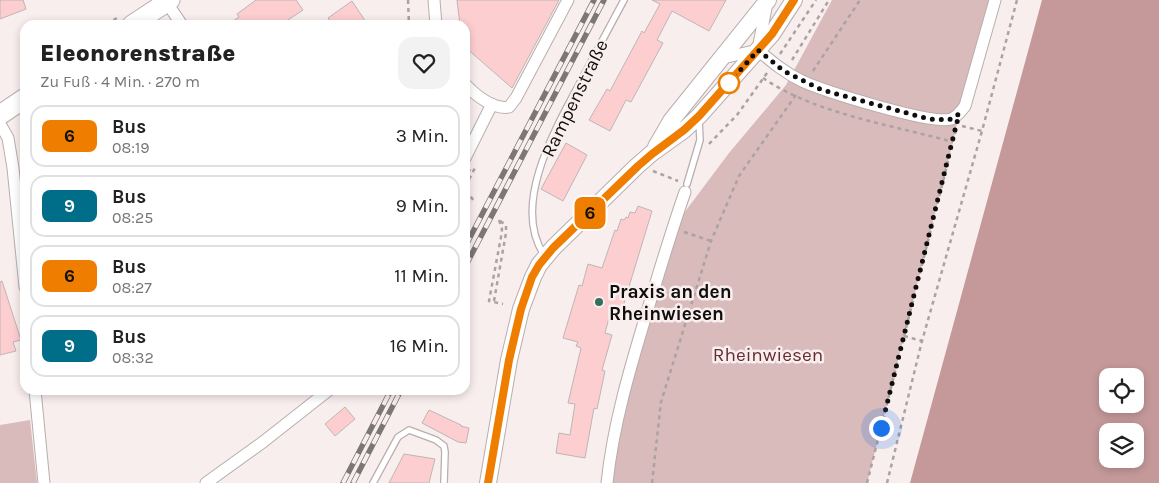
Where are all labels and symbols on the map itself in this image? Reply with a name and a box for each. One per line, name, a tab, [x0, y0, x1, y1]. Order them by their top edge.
street label: Rampenstraße	[537, 36, 613, 161]
unlabelled marker	[718, 72, 740, 94]
line badge: 6	[574, 197, 606, 229]
place label: Praxis an den Rheinwiesen	[609, 281, 732, 325]
marker: Praxis an den Rheinwiesen	[593, 296, 605, 308]
park label: Rheinwiesen	[713, 344, 823, 366]
your location	[869, 416, 894, 441]

